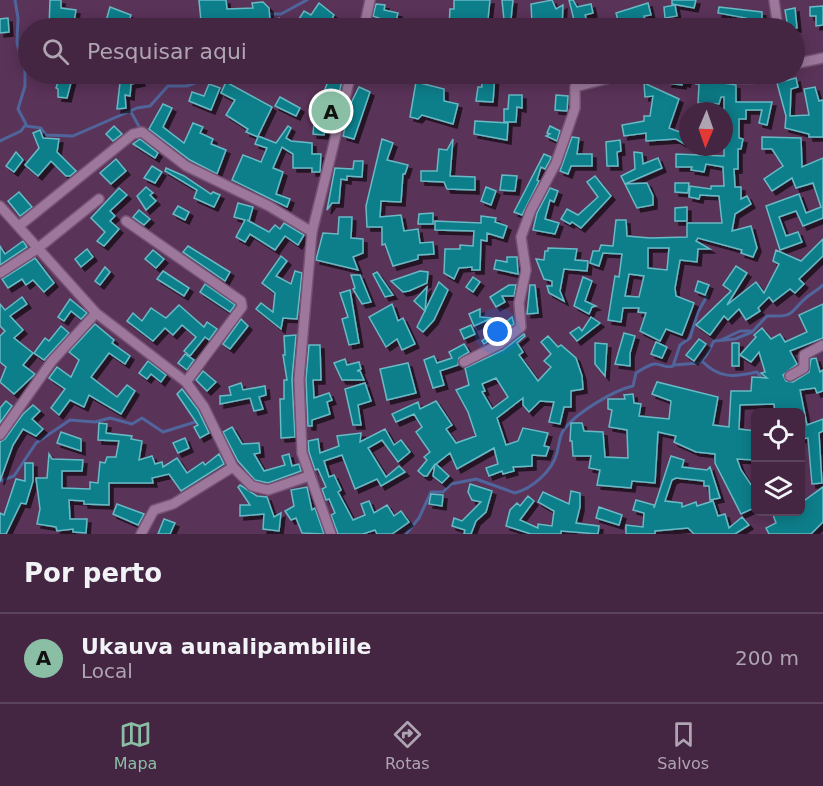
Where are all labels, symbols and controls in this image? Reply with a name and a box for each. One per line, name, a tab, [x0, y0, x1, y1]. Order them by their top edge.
search box	[18, 18, 805, 84]
icon: search	[39, 35, 72, 68]
text: Pesquisar aqui	[87, 39, 247, 64]
pin: A	[312, 88, 350, 134]
north arrow	[679, 102, 733, 156]
your location	[483, 317, 512, 346]
map controls	[751, 408, 805, 516]
button: locate	[751, 408, 805, 462]
button: layers	[751, 462, 805, 516]
text: Por perto	[24, 558, 162, 588]
text: Ukauva aunalipambilile	[81, 634, 371, 659]
text: A	[36, 646, 51, 670]
text: 200 m	[735, 646, 799, 670]
text: Local	[81, 659, 133, 683]
tab: Mapa	[114, 718, 157, 773]
tab: Rotas	[385, 718, 430, 773]
tab: Salvos	[657, 718, 709, 773]

